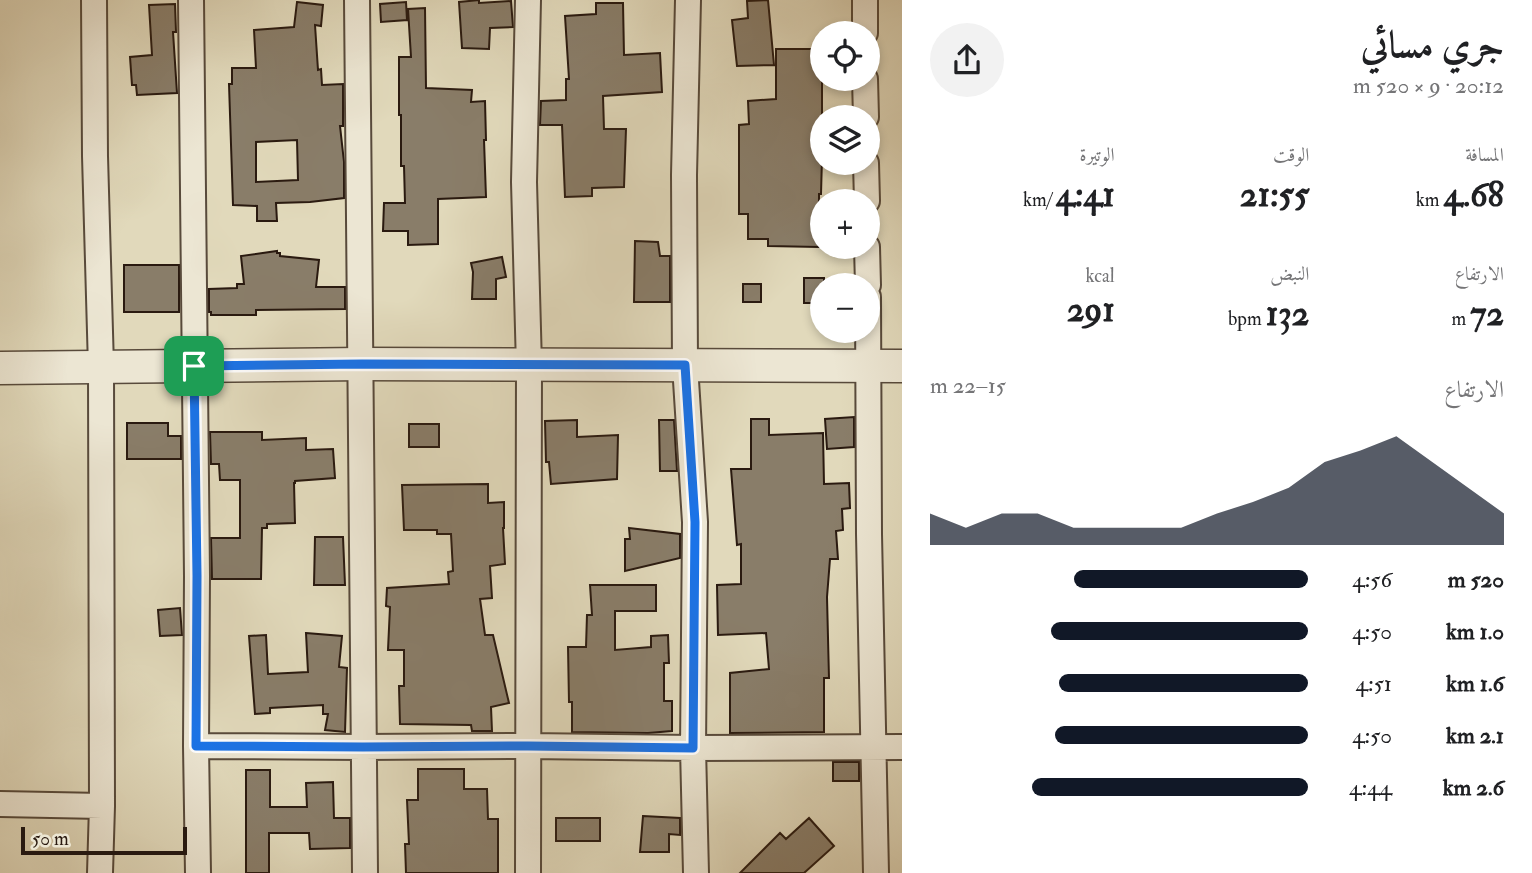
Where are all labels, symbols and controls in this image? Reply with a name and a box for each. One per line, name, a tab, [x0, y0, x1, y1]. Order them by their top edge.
map controls	[810, 21, 880, 343]
button: locate	[810, 21, 880, 91]
text: جري مسائي	[1361, 21, 1504, 69]
button: share	[930, 23, 1004, 97]
text: 20:12 · 9 × 520 m	[1353, 71, 1504, 100]
button: layers	[810, 105, 880, 175]
text: الوتيرة	[1080, 143, 1115, 167]
text: الوقت	[1273, 143, 1309, 167]
text: المسافة	[1465, 143, 1504, 167]
text: 4:41	[1056, 173, 1115, 217]
text: 21:55	[1240, 173, 1309, 217]
text: 4.68	[1444, 173, 1504, 217]
text: /km	[1023, 188, 1056, 212]
text: km	[1416, 188, 1444, 212]
button: +	[810, 189, 880, 259]
text: النبض	[1270, 262, 1309, 286]
text: الارتفاع	[1455, 262, 1504, 286]
text: kcal	[1086, 264, 1115, 288]
button: −	[810, 273, 880, 343]
text: 291	[1067, 288, 1115, 332]
text: 132	[1266, 292, 1309, 336]
text: 72	[1470, 292, 1504, 336]
text: bpm	[1228, 307, 1266, 331]
text: m	[1451, 307, 1470, 331]
pin	[164, 336, 224, 396]
icon: arrive	[175, 347, 213, 385]
text: 15–22 m	[930, 371, 1006, 400]
text: الارتفاع	[1444, 375, 1504, 404]
text: 4:56	[1352, 565, 1392, 594]
text: 520 m	[1448, 565, 1504, 594]
text: 4:50	[1352, 617, 1392, 646]
text: 1.0 km	[1446, 617, 1504, 646]
text: 4:51	[1356, 669, 1392, 698]
text: 1.6 km	[1446, 669, 1504, 698]
text: 4:50	[1352, 721, 1392, 750]
text: 2.1 km	[1446, 721, 1504, 750]
text: 4:44	[1349, 773, 1392, 802]
text: 2.6 km	[1443, 773, 1504, 802]
scale bar	[21, 824, 187, 856]
text: 50 m	[32, 827, 69, 851]

